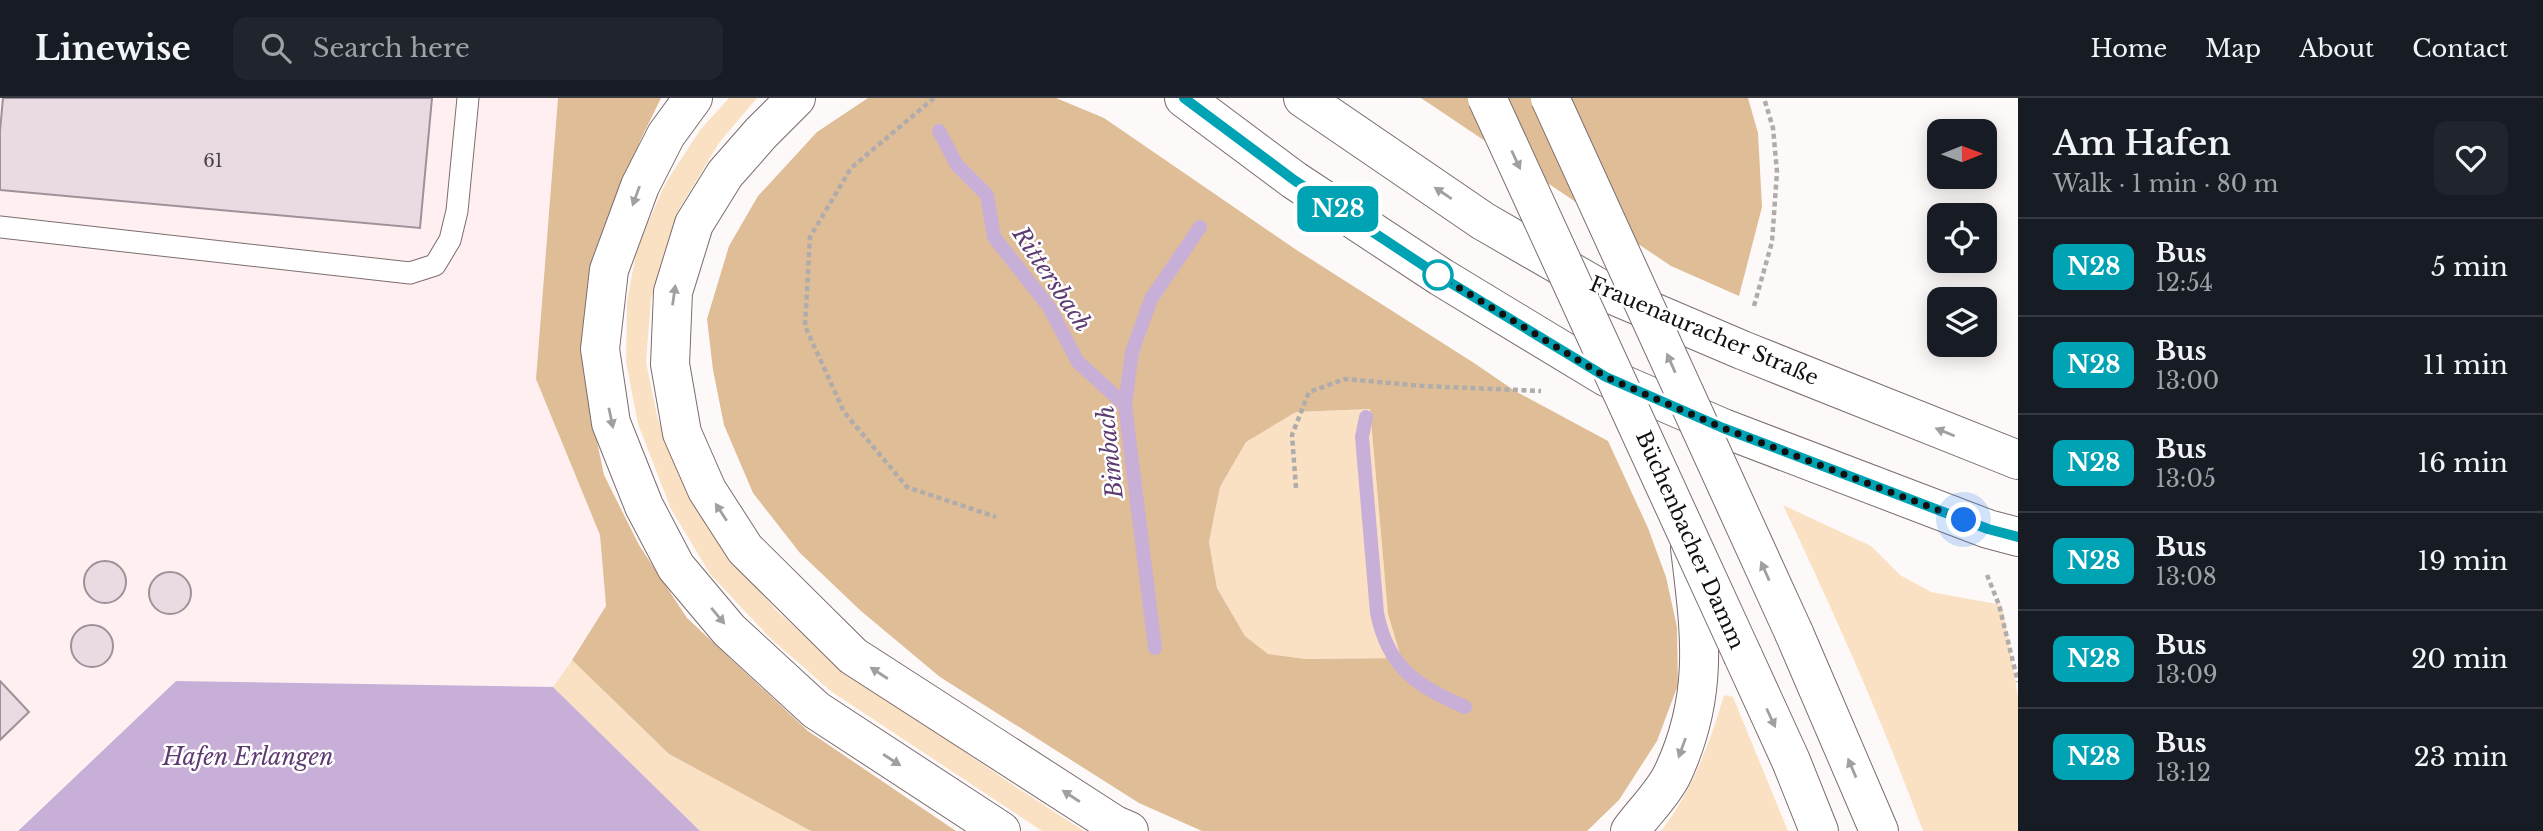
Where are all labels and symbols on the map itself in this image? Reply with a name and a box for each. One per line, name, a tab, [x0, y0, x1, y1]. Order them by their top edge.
north arrow	[1927, 119, 1997, 189]
house number: 61	[203, 150, 223, 172]
one-way arrow	[1510, 150, 1522, 170]
one-way arrow	[630, 186, 641, 207]
line badge: N28	[1298, 186, 1378, 232]
one-way arrow	[1433, 187, 1452, 200]
water label: Rittersbach	[1006, 220, 1097, 337]
unlabelled marker	[1423, 260, 1453, 290]
street label: Frauenauracher Straße	[1586, 271, 1822, 391]
one-way arrow	[669, 284, 680, 306]
one-way arrow	[1665, 353, 1676, 374]
water label: Bimbach	[1091, 404, 1129, 501]
one-way arrow	[606, 407, 617, 429]
street label: Büchenbacher Damm	[1630, 427, 1750, 654]
one-way arrow	[1934, 427, 1955, 438]
one-way arrow	[715, 502, 728, 522]
your location	[1946, 502, 1981, 537]
one-way arrow	[1759, 560, 1770, 581]
one-way arrow	[710, 607, 725, 625]
one-way arrow	[870, 667, 889, 680]
one-way arrow	[1765, 708, 1777, 728]
one-way arrow	[1676, 737, 1687, 758]
water label: Hafen Erlangen	[162, 743, 333, 771]
one-way arrow	[883, 753, 901, 767]
one-way arrow	[1846, 758, 1857, 779]
one-way arrow	[1061, 790, 1080, 803]

